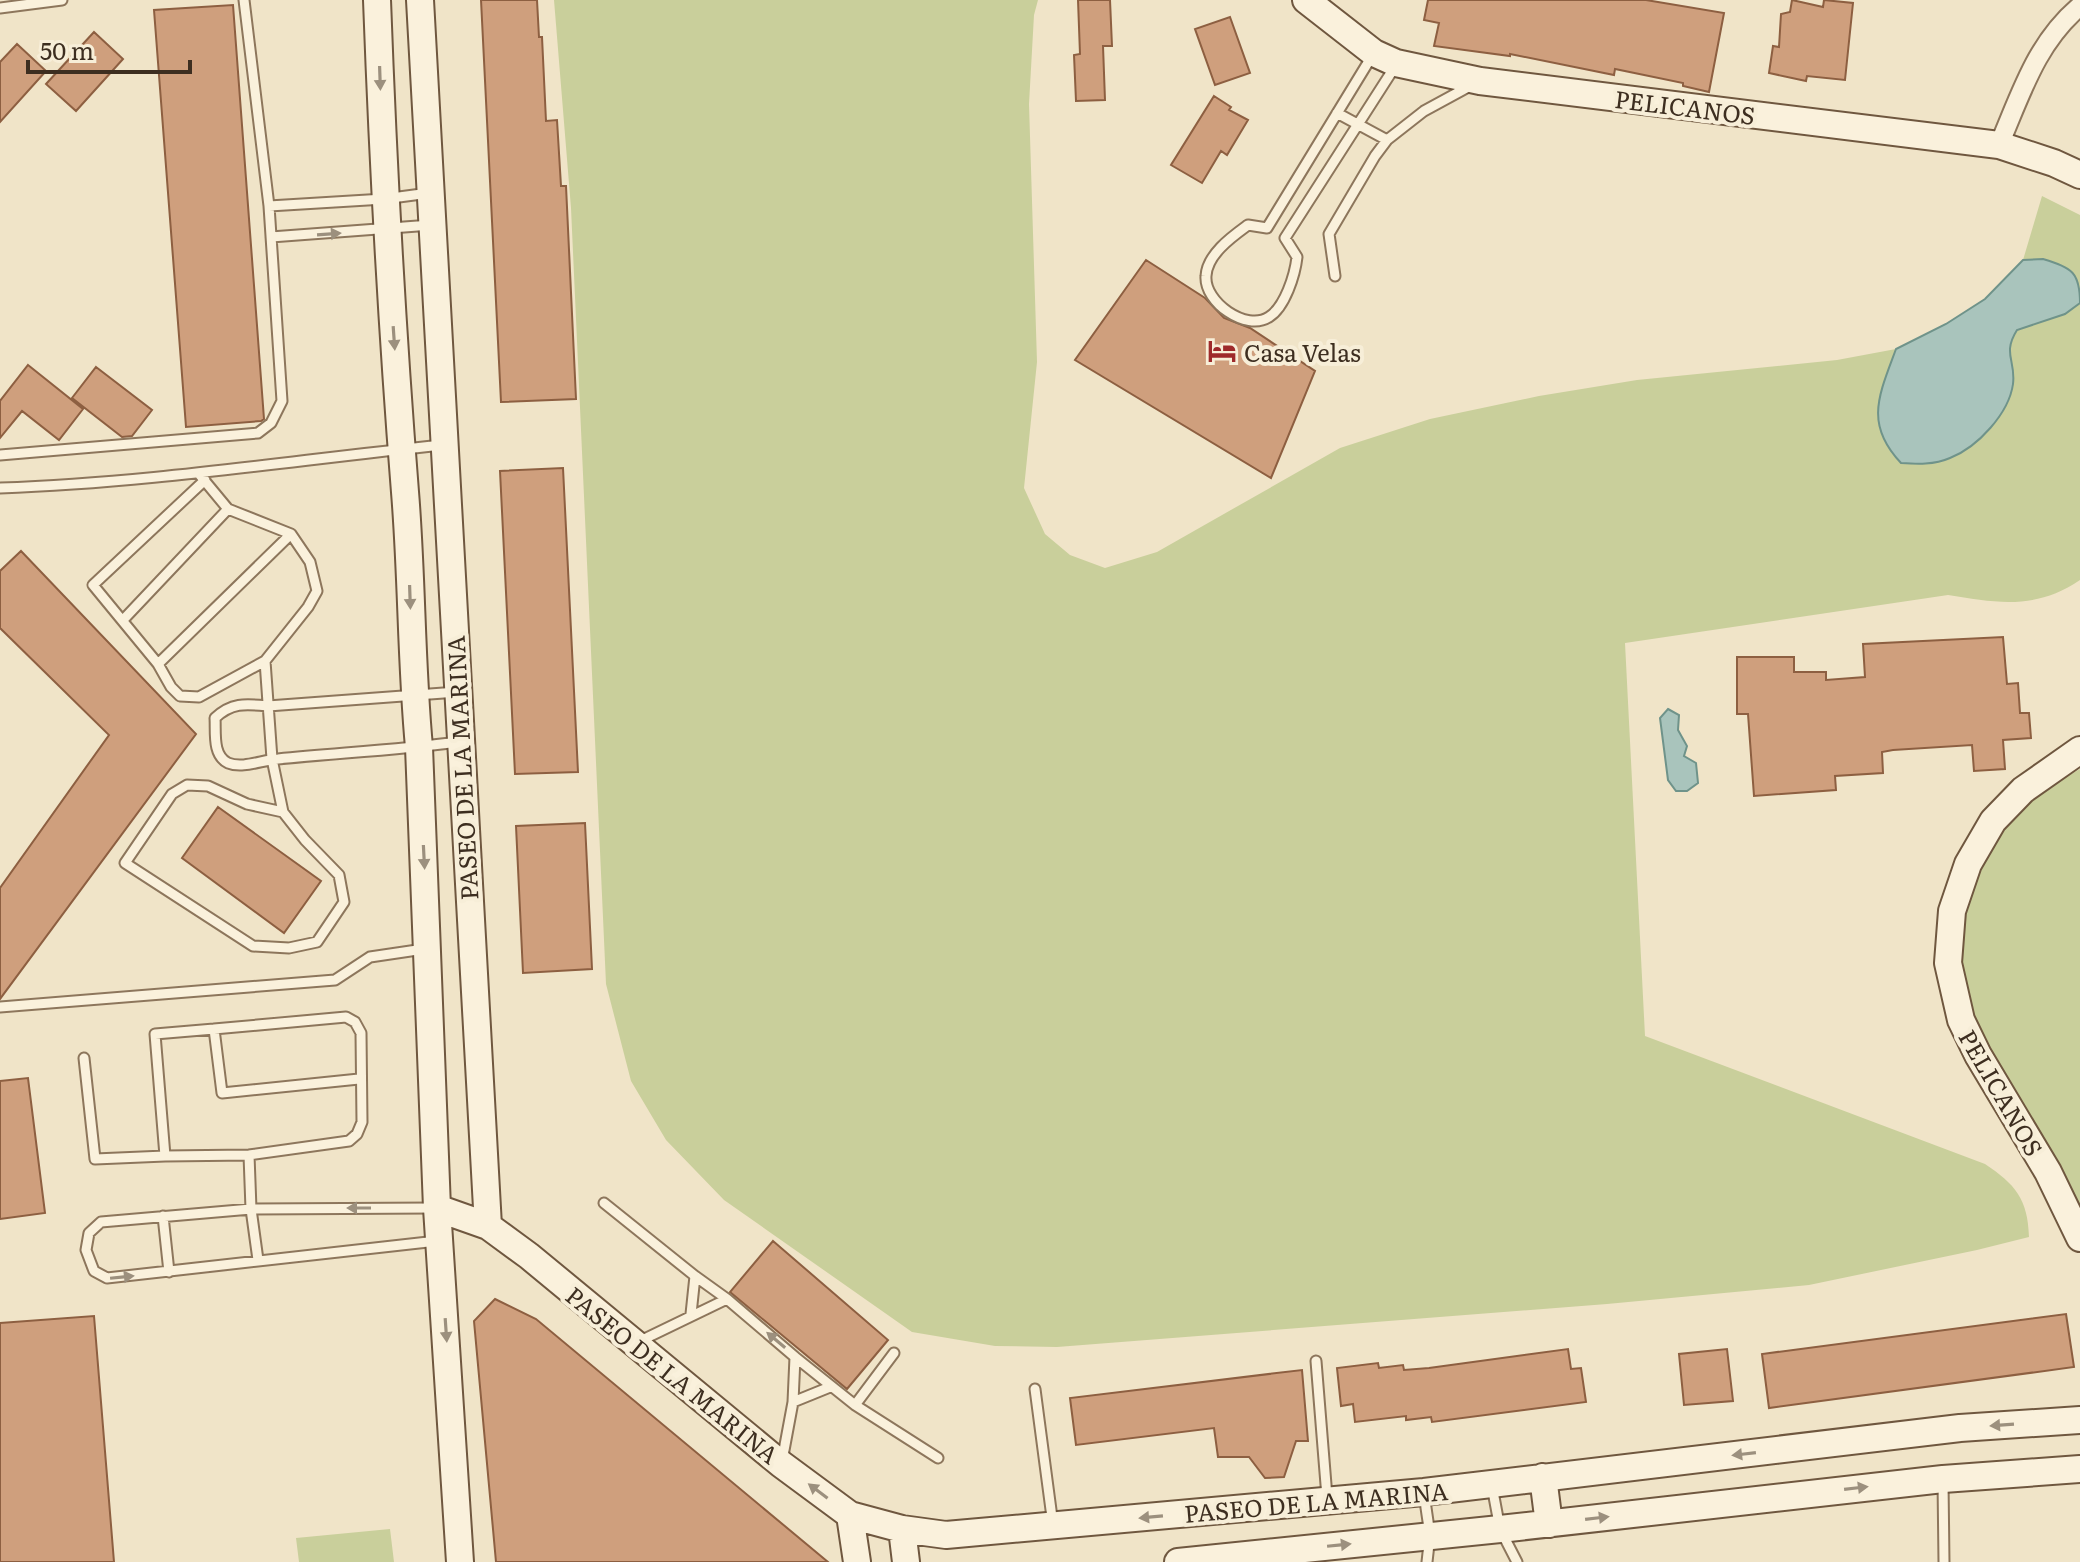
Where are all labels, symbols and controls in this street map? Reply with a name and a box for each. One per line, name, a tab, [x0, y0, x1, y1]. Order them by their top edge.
scale bar	[28, 24, 190, 74]
text: 50 m	[40, 32, 94, 67]
one-way arrow	[374, 66, 387, 91]
street label: PELICANOS	[1613, 80, 1757, 132]
one-way arrow	[317, 227, 342, 240]
one-way arrow	[388, 326, 401, 351]
place label: Casa Velas	[1244, 334, 1361, 369]
hotel icon: Casa Velas	[1207, 336, 1237, 366]
one-way arrow	[404, 585, 417, 610]
street label: PASEO DE LA MARINA	[437, 634, 485, 901]
one-way arrow	[418, 845, 431, 870]
street label: PELICANOS	[1952, 1022, 2052, 1162]
one-way arrow	[346, 1202, 371, 1214]
one-way arrow	[110, 1270, 135, 1283]
street label: PASEO DE LA MARINA	[559, 1277, 787, 1471]
one-way arrow	[440, 1318, 453, 1343]
one-way arrow	[766, 1332, 786, 1349]
one-way arrow	[1989, 1419, 2014, 1432]
one-way arrow	[1731, 1447, 1756, 1460]
street label: PASEO DE LA MARINA	[1183, 1472, 1450, 1530]
one-way arrow	[1844, 1482, 1869, 1495]
one-way arrow	[808, 1484, 828, 1500]
one-way arrow	[1138, 1510, 1163, 1523]
one-way arrow	[1585, 1511, 1610, 1524]
one-way arrow	[1327, 1538, 1352, 1551]

